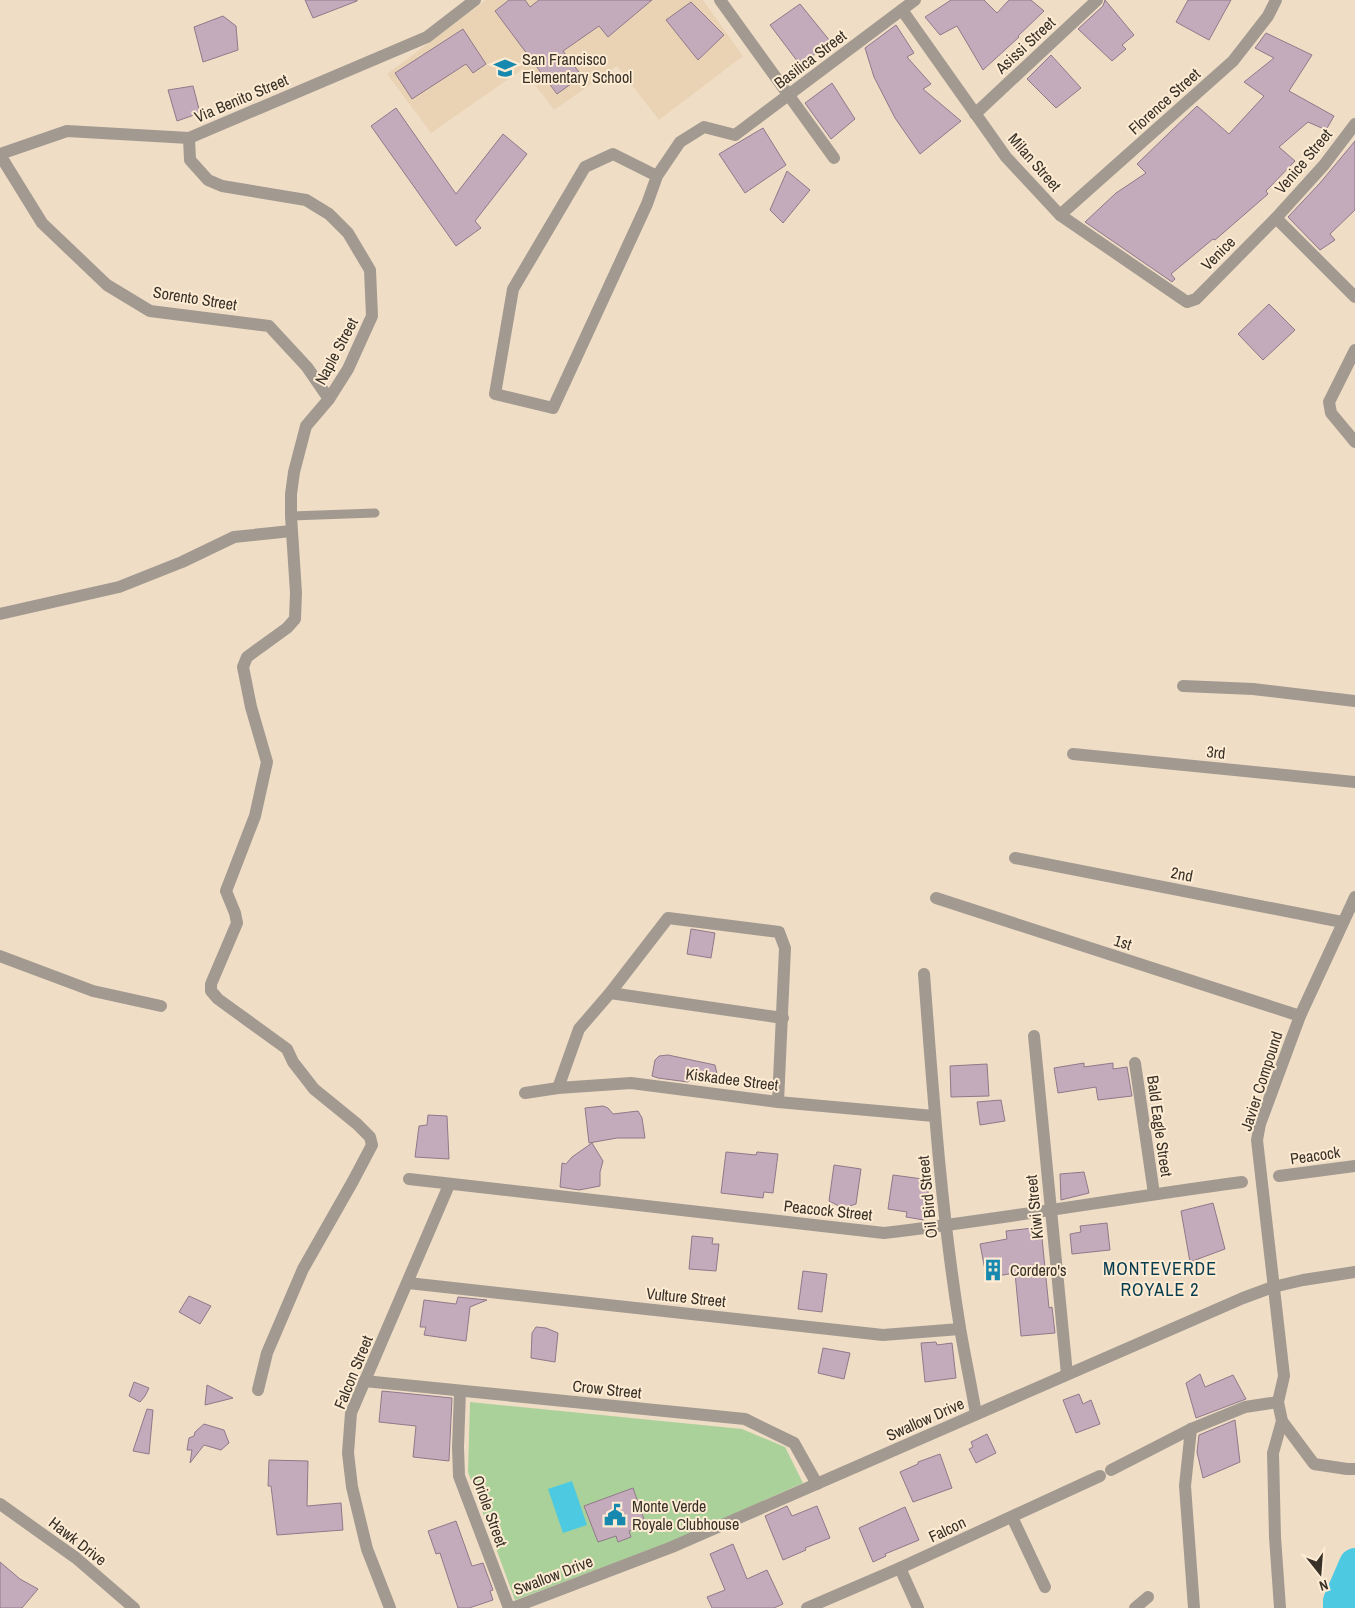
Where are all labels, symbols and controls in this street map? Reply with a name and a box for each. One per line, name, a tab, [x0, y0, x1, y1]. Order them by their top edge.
street label: Asissi Street	[990, 11, 1060, 79]
street label: Basilica Street	[769, 24, 851, 93]
place label: San Francisco Elementary School	[522, 48, 632, 88]
school or university icon: San Francisco Elementary School	[492, 55, 518, 81]
street label: Florence Street	[1123, 63, 1205, 139]
street label: Via Benito Street	[191, 68, 292, 128]
street label: Venice Street	[1269, 123, 1337, 198]
street label: Milan Street	[1003, 128, 1067, 196]
street label: Venice	[1196, 231, 1240, 275]
street label: Sorento Street	[151, 281, 239, 316]
street label: Naple Street	[309, 313, 363, 388]
street label: 3rd	[1205, 740, 1227, 764]
street label: 2nd	[1169, 861, 1195, 887]
street label: 1st	[1111, 929, 1135, 955]
street label: Javier Compound	[1235, 1028, 1287, 1134]
street label: Kiskadee Street	[684, 1062, 780, 1096]
street label: Bald Eagle Street	[1142, 1074, 1178, 1178]
street label: Peacock	[1289, 1141, 1342, 1169]
street label: Oil Bird Street	[912, 1154, 942, 1239]
street label: Kiwi Street	[1020, 1174, 1048, 1240]
street label: Peacock Street	[783, 1194, 874, 1226]
district label: MONTEVERDE ROYALE 2	[1103, 1256, 1217, 1302]
building icon: Cordero's	[980, 1257, 1006, 1283]
place label: Cordero's	[1010, 1259, 1066, 1281]
street label: Vulture Street	[645, 1282, 727, 1312]
street label: Falcon Street	[328, 1332, 378, 1412]
street label: Crow Street	[571, 1374, 643, 1404]
street label: Swallow Drive	[883, 1392, 967, 1446]
street label: Oriole Street	[467, 1472, 513, 1550]
place label: Monte Verde Royale Clubhouse	[632, 1495, 739, 1535]
public building icon: Monte Verde Royale Clubhouse	[602, 1502, 628, 1528]
street label: Hawk Drive	[45, 1511, 111, 1571]
street label: Falcon	[925, 1511, 969, 1547]
north arrow	[1295, 1548, 1345, 1598]
street label: Swallow Drive	[510, 1550, 596, 1600]
text: N	[1317, 1576, 1330, 1595]

